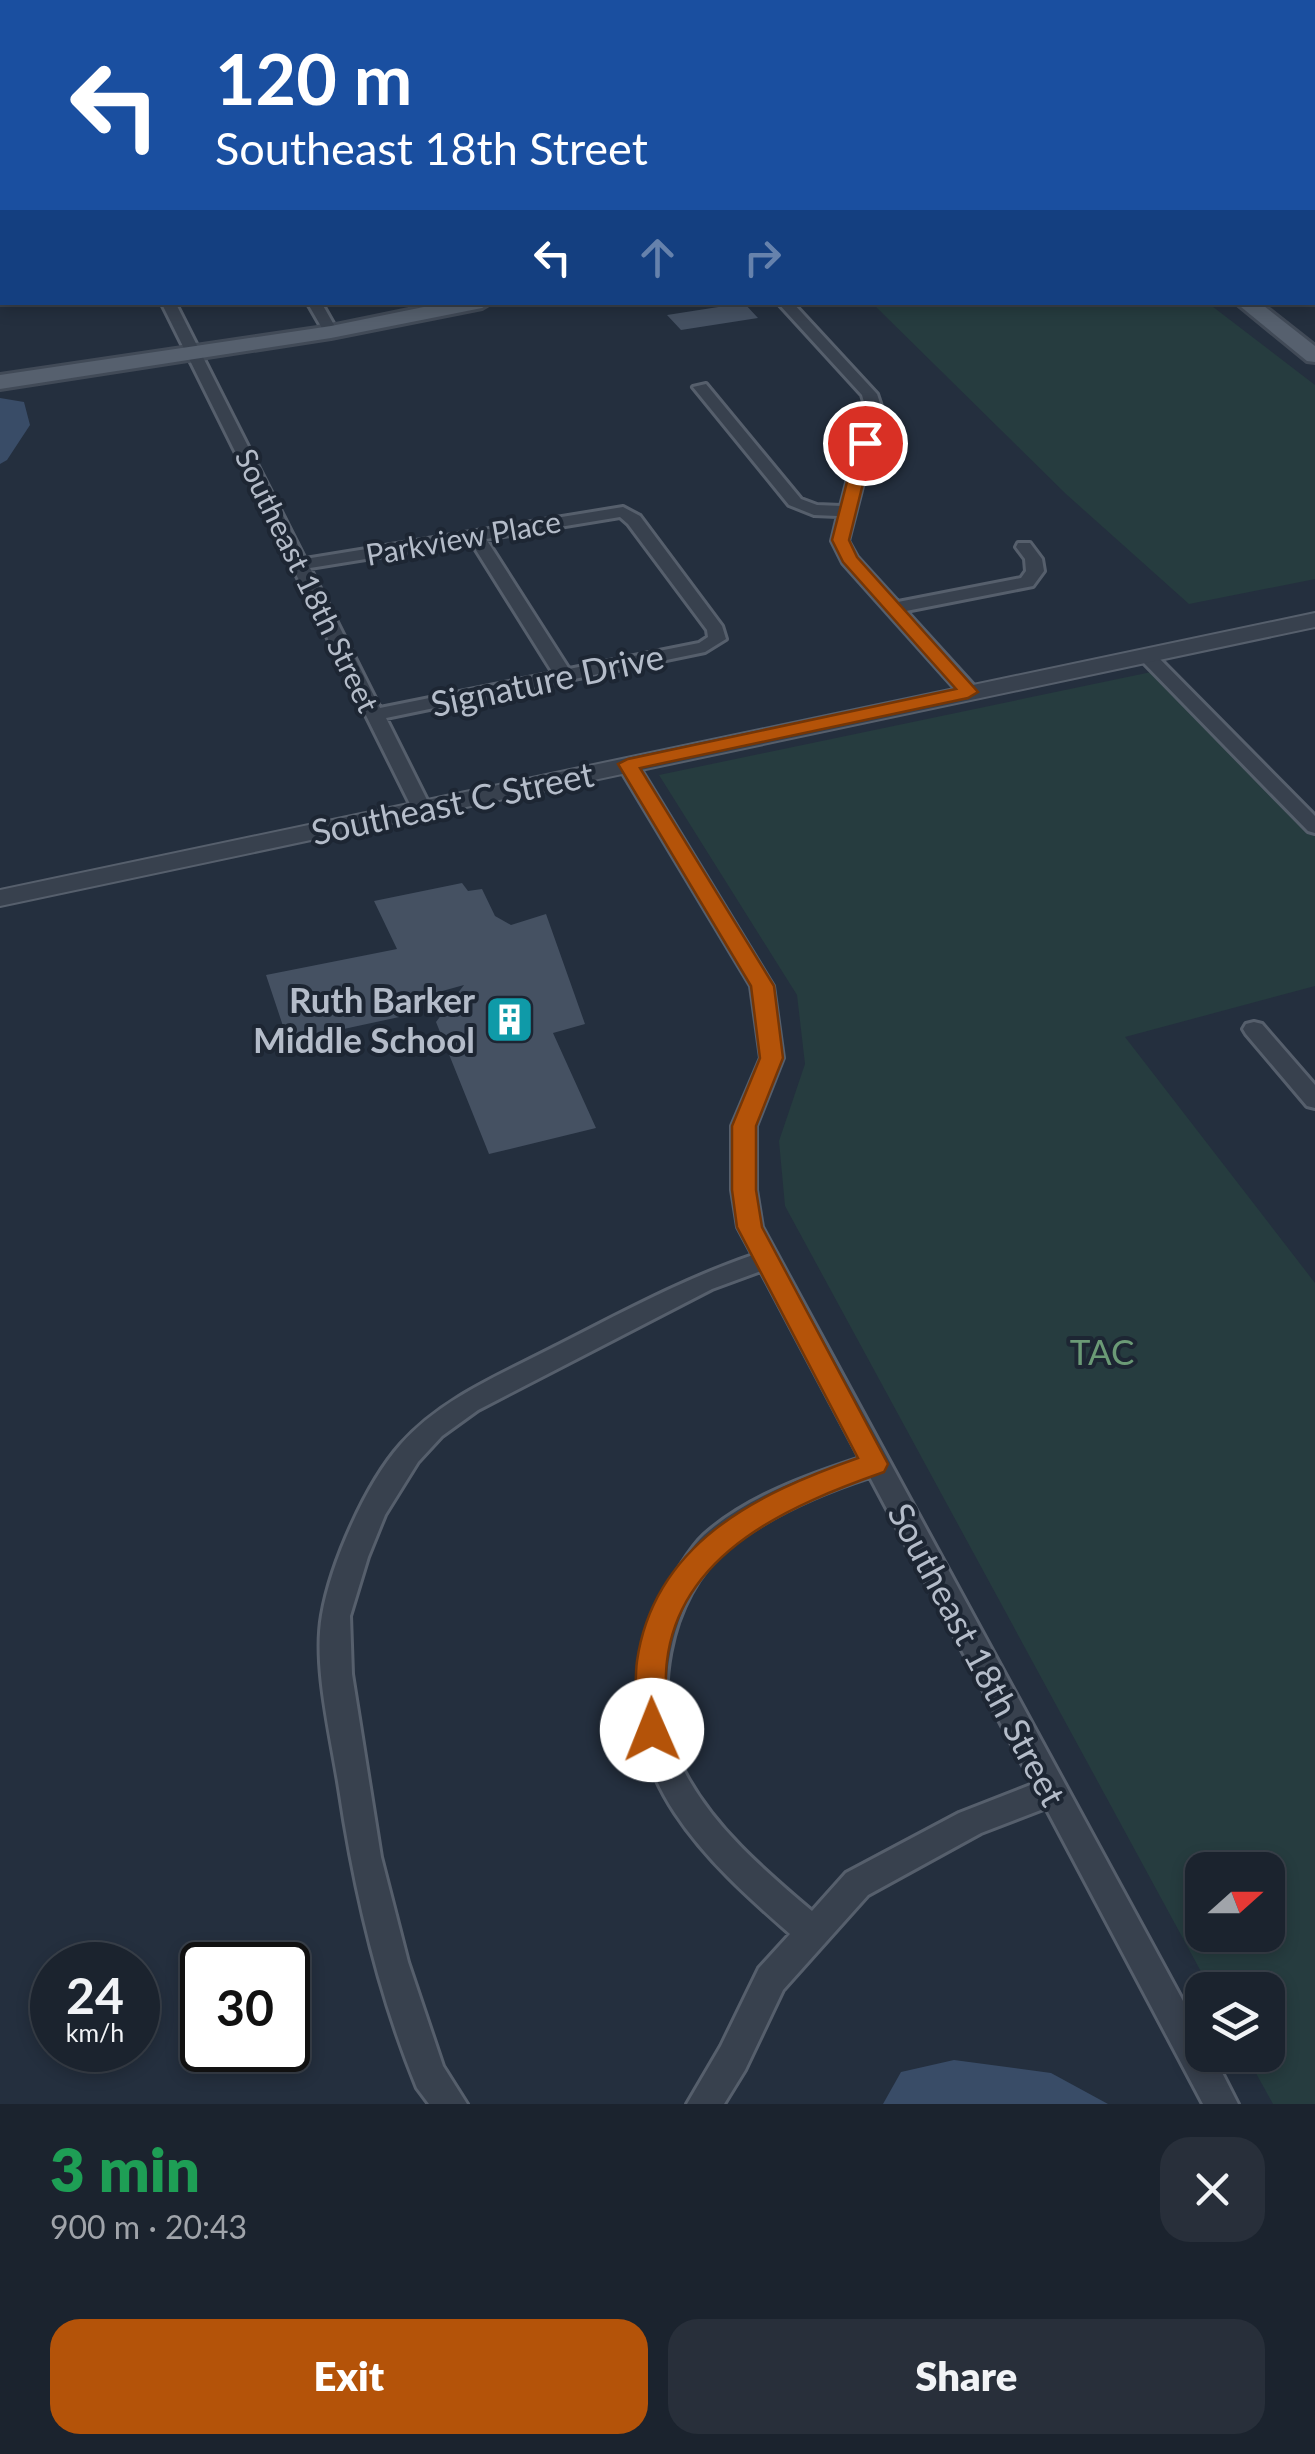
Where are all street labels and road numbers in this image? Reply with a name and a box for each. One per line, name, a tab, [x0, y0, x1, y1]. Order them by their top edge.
street label: Southeast 18th Street	[229, 442, 388, 718]
street label: Parkview Place	[363, 502, 563, 572]
street label: Signature Drive	[427, 634, 667, 724]
street label: Southeast C Street	[307, 751, 597, 852]
street label: Southeast 18th Street	[880, 1496, 1076, 1813]

